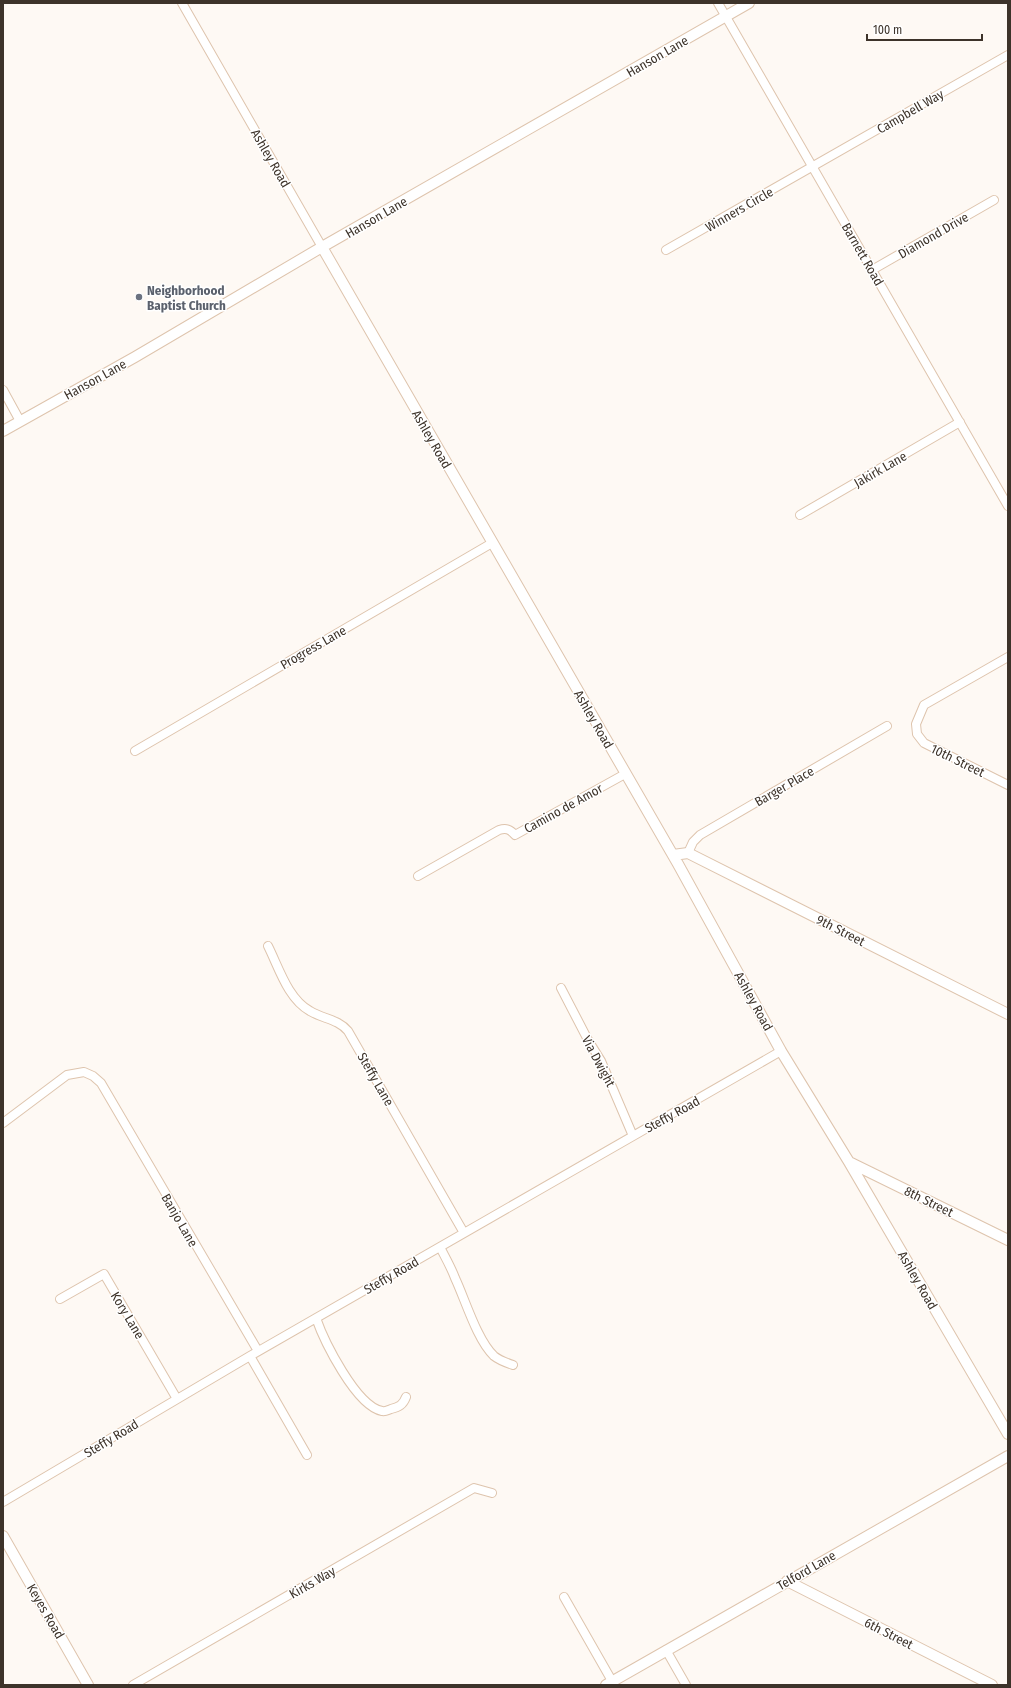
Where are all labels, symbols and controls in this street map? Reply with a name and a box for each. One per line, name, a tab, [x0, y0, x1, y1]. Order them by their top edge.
scale bar	[867, 16, 982, 42]
text: 100 m	[873, 23, 902, 37]
street label: Hanson Lane	[624, 33, 691, 80]
street label: Campbell Way	[874, 86, 946, 137]
street label: Ashley Road	[248, 126, 293, 190]
street label: Winners Circle	[703, 184, 776, 235]
street label: Hanson Lane	[343, 194, 410, 241]
street label: Diamond Drive	[896, 209, 971, 262]
street label: Barnett Road	[839, 220, 887, 288]
place label: Neighborhood Baptist Church	[147, 283, 226, 313]
marker: Neighborhood Baptist Church	[134, 292, 144, 302]
street label: Hanson Lane	[62, 356, 129, 403]
street label: Ashley Road	[409, 407, 454, 471]
street label: Jakirk Lane	[851, 448, 909, 490]
street label: Progress Lane	[278, 623, 349, 672]
street label: Ashley Road	[571, 687, 616, 751]
street label: 10th Street	[928, 741, 988, 780]
street label: Barger Place	[752, 763, 817, 809]
street label: Camino de Amor	[521, 780, 606, 836]
street label: 9th Street	[814, 912, 868, 949]
street label: Ashley Road	[731, 969, 776, 1033]
street label: Via Dwight	[579, 1033, 619, 1090]
street label: Steffy Lane	[354, 1050, 397, 1109]
street label: Steffy Road	[642, 1093, 702, 1136]
street label: 8th Street	[902, 1183, 956, 1220]
street label: Banjo Lane	[158, 1191, 201, 1249]
street label: Ashley Road	[895, 1248, 940, 1312]
street label: Steffy Road	[361, 1254, 421, 1297]
street label: Kory Lane	[108, 1289, 147, 1342]
street label: Steffy Road	[81, 1416, 141, 1460]
street label: Telford Lane	[774, 1548, 838, 1593]
street label: Kirks Way	[287, 1563, 338, 1602]
street label: Keyes Road	[24, 1581, 67, 1641]
street label: 6th Street	[862, 1615, 916, 1652]

